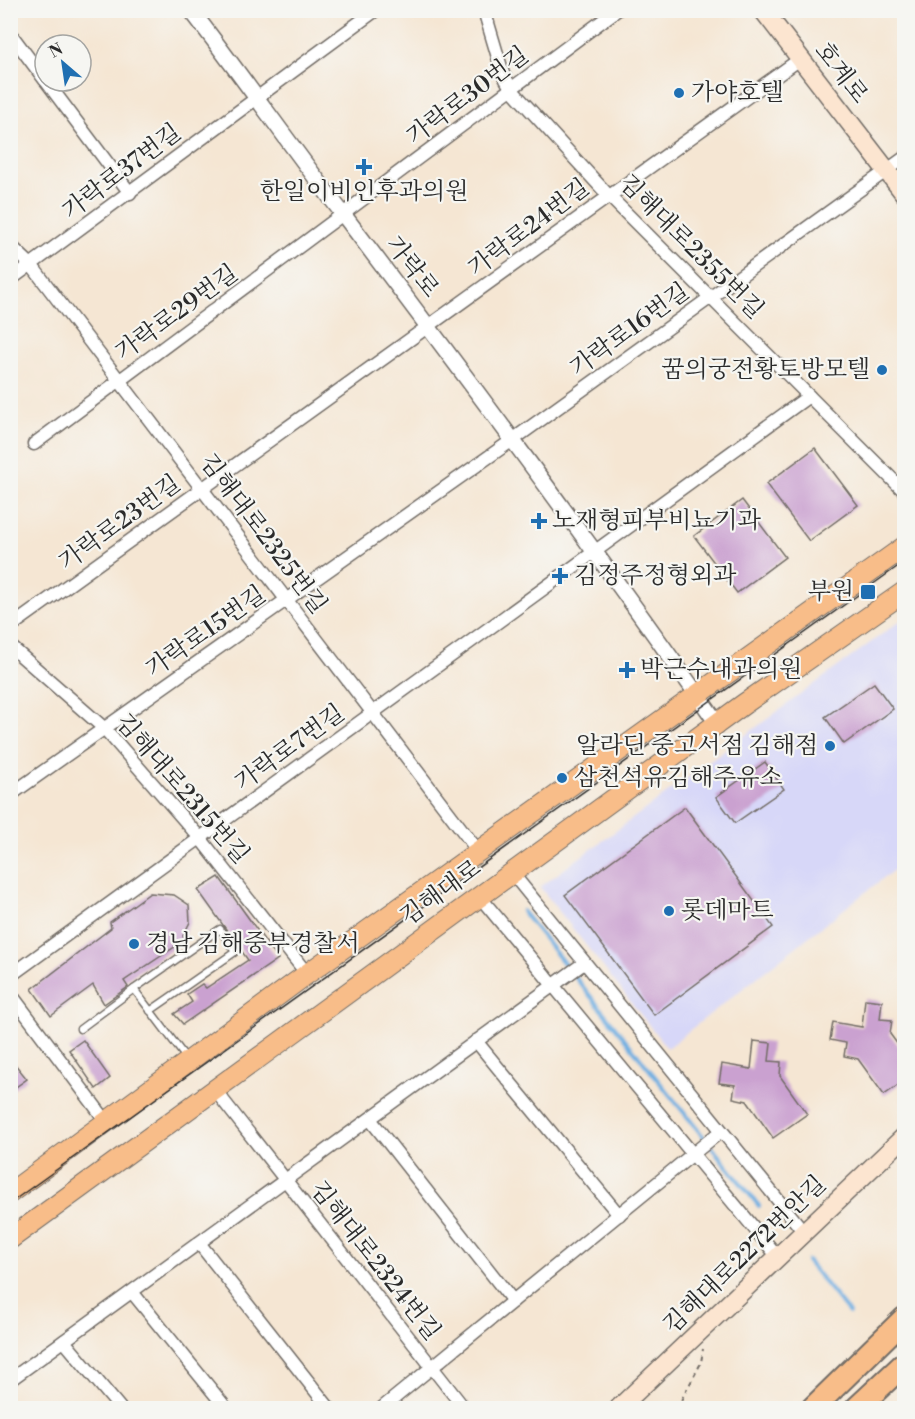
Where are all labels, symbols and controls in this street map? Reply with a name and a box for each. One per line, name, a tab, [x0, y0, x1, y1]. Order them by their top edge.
north arrow	[33, 33, 93, 93]
street label: 호계로	[808, 36, 874, 110]
text: N	[46, 39, 67, 63]
street label: 가락로30번길	[401, 40, 535, 152]
place label: 가야호텔	[691, 78, 784, 108]
marker: 가야호텔	[672, 86, 686, 100]
street label: 가락로37번길	[57, 118, 187, 226]
marker: 한일이비인후과의원	[355, 158, 373, 176]
street label: 김해대로2355번길	[612, 168, 770, 326]
street label: 가락로24번길	[462, 173, 596, 283]
place label: 한일이비인후과의원	[260, 177, 468, 207]
street label: 가락로	[379, 230, 445, 304]
street label: 가락로29번길	[110, 258, 244, 368]
street label: 가락로16번길	[565, 277, 695, 383]
place label: 꿈의궁전황토방모텔	[661, 355, 870, 385]
marker: 꿈의궁전황토방모텔	[875, 363, 889, 377]
street label: 김해대로2325번길	[193, 448, 333, 620]
street label: 가락로23번길	[53, 469, 187, 577]
place label: 노재형피부비뇨기과	[552, 506, 761, 536]
marker: 노재형피부비뇨기과	[530, 512, 548, 530]
place label: 김정주정형외과	[574, 561, 737, 591]
marker: 김정주정형외과	[551, 567, 569, 585]
place label: 부원	[808, 577, 854, 607]
street label: 가락로15번길	[140, 580, 272, 684]
marker: 부원	[859, 583, 877, 601]
place label: 박근수내과의원	[640, 655, 802, 685]
marker: 박근수내과의원	[618, 661, 636, 679]
street label: 가락로7번길	[229, 698, 351, 798]
street label: 김해대로2315번길	[109, 708, 255, 870]
place label: 알라딘 중고서점 김해점	[576, 731, 818, 761]
marker: 알라딘 중고서점 김해점	[823, 739, 837, 753]
place label: 삼천석유김해주유소	[574, 763, 783, 793]
marker: 삼천석유김해주유소	[555, 771, 569, 785]
street label: 김해대로	[395, 854, 487, 932]
place label: 롯데마트	[681, 896, 774, 926]
marker: 롯데마트	[662, 904, 676, 918]
place label: 경남 김해중부경찰서	[146, 929, 360, 959]
marker: 경남 김해중부경찰서	[127, 937, 141, 951]
street label: 김해대로2272번안길	[657, 1170, 833, 1340]
street label: 김해대로2324번길	[303, 1175, 447, 1347]

